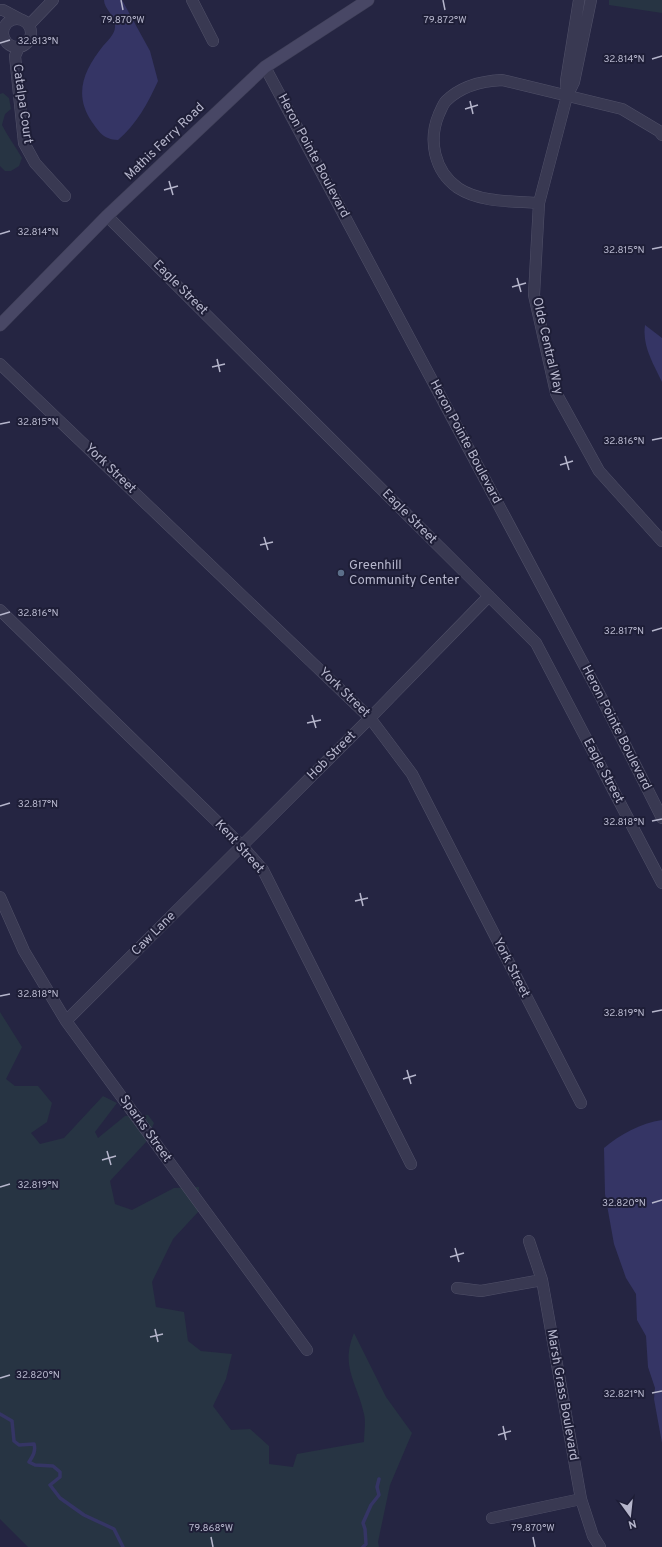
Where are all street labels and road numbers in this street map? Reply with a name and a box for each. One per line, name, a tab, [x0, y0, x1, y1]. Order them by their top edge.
street label: Catalpa Court	[8, 63, 36, 145]
street label: Heron Pointe Boulevard	[274, 91, 352, 221]
street label: Mathis Ferry Road	[122, 100, 208, 184]
street label: Eagle Street	[149, 257, 211, 319]
street label: Olde Central Way	[528, 296, 566, 396]
street label: Heron Pointe Boulevard	[426, 377, 504, 507]
street label: York Street	[81, 441, 139, 497]
street label: Eagle Street	[378, 486, 440, 548]
street label: Heron Pointe Boulevard	[578, 663, 654, 793]
street label: York Street	[315, 665, 373, 721]
street label: Hob Street	[304, 728, 360, 784]
street label: Eagle Street	[579, 736, 627, 806]
street label: Kent Street	[211, 817, 267, 877]
street label: Caw Lane	[128, 908, 180, 960]
street label: York Street	[489, 935, 533, 1001]
street label: Sparks Street	[115, 1092, 175, 1166]
street label: Marsh Grass Boulevard	[543, 1328, 581, 1462]

